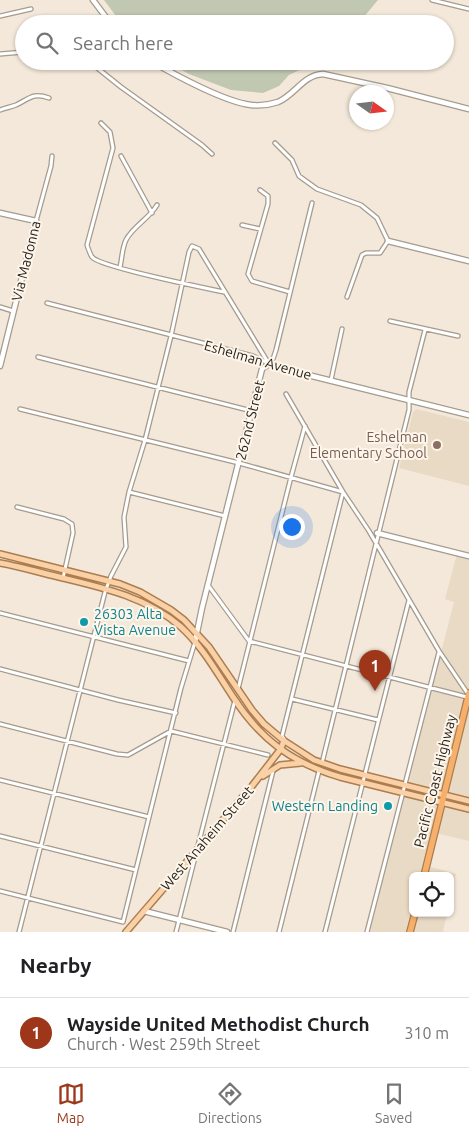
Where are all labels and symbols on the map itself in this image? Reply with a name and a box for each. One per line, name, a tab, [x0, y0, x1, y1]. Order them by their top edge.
north arrow	[349, 85, 394, 130]
street label: Via Madonna	[8, 219, 44, 303]
street label: Eshelman Avenue	[202, 337, 314, 383]
street label: 262nd Street	[232, 378, 268, 462]
place label: Eshelman Elementary School	[310, 429, 427, 461]
marker: Eshelman Elementary School	[431, 439, 443, 451]
your location	[279, 514, 305, 540]
place label: 26303 Alta Vista Avenue	[94, 606, 176, 638]
marker: 26303 Alta Vista Avenue	[78, 616, 90, 628]
pin: 1	[359, 650, 391, 691]
street label: Pacific Coast Highway	[411, 713, 459, 849]
street label: West Anaheim Street	[157, 782, 257, 893]
place label: Western Landing	[272, 798, 378, 814]
marker: Western Landing	[382, 800, 394, 812]

